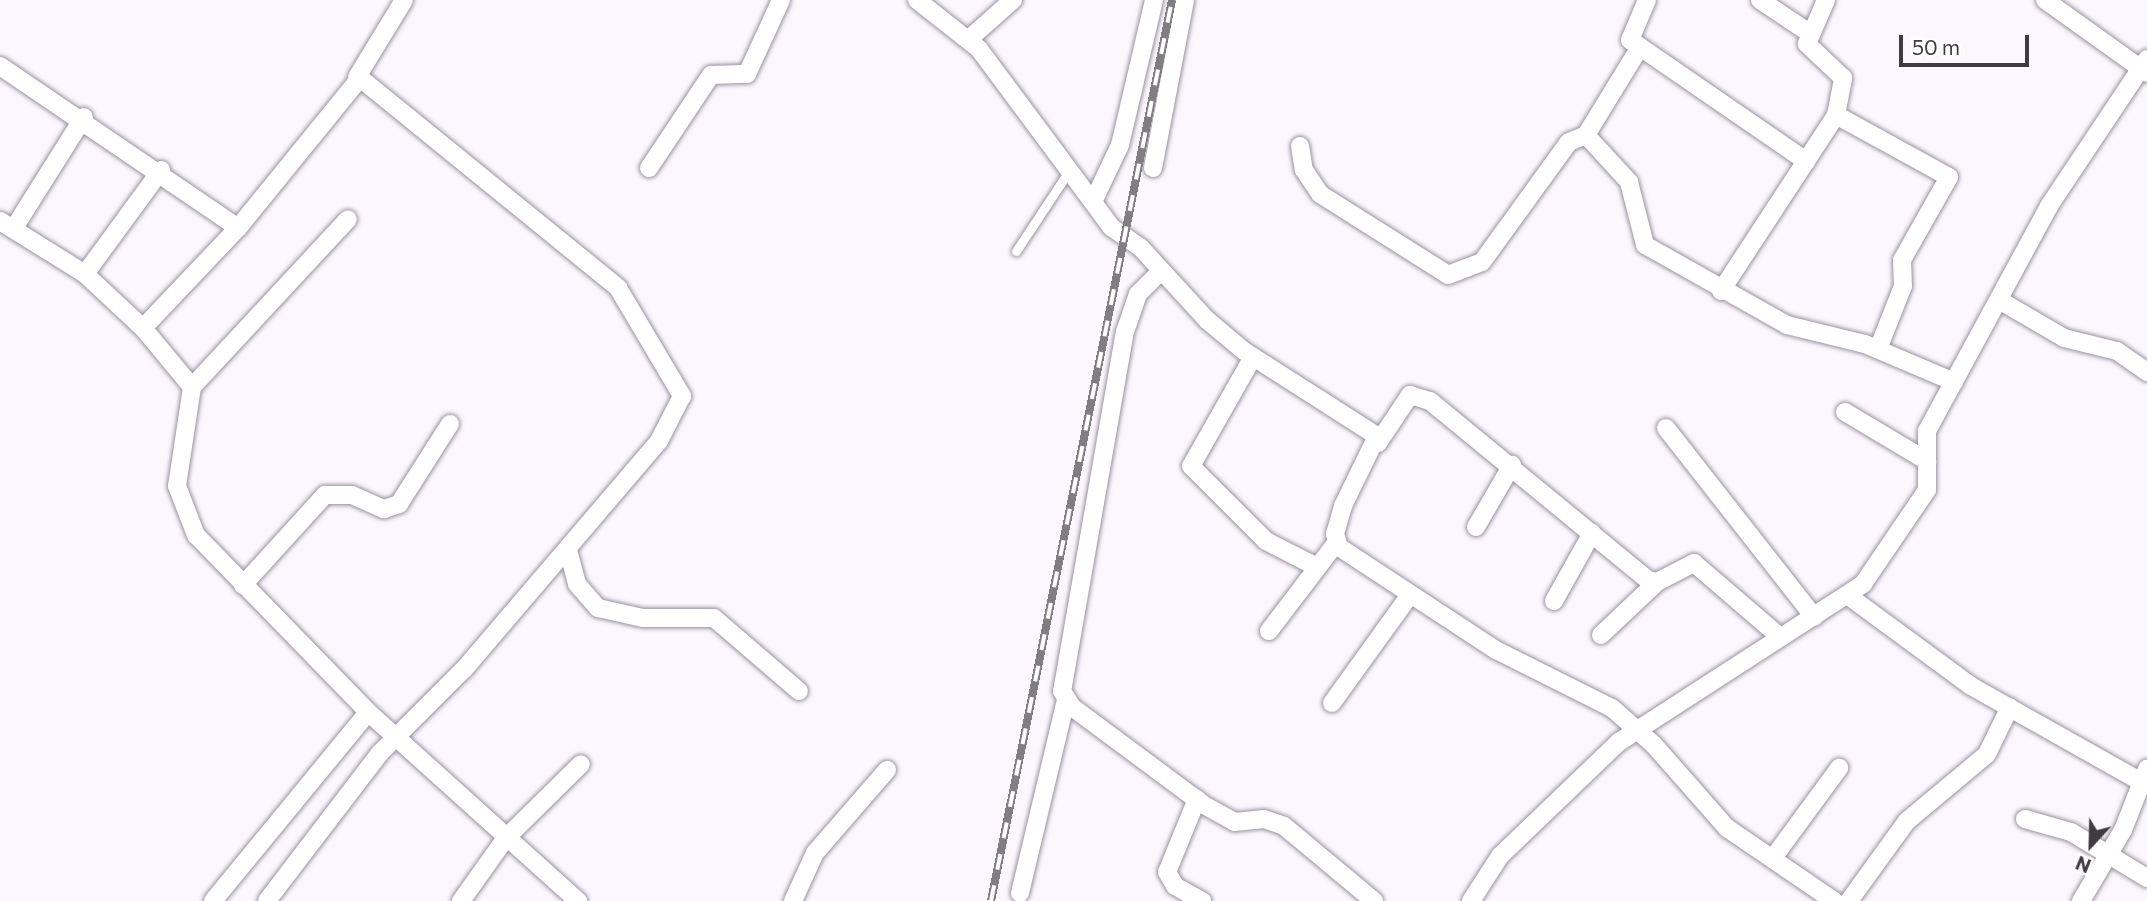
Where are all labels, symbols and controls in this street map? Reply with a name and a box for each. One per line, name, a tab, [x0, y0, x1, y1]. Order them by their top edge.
scale bar	[1902, 21, 2032, 65]
text: 50 m	[1912, 34, 1960, 59]
north arrow	[2056, 810, 2126, 880]
text: N	[2072, 852, 2094, 878]

